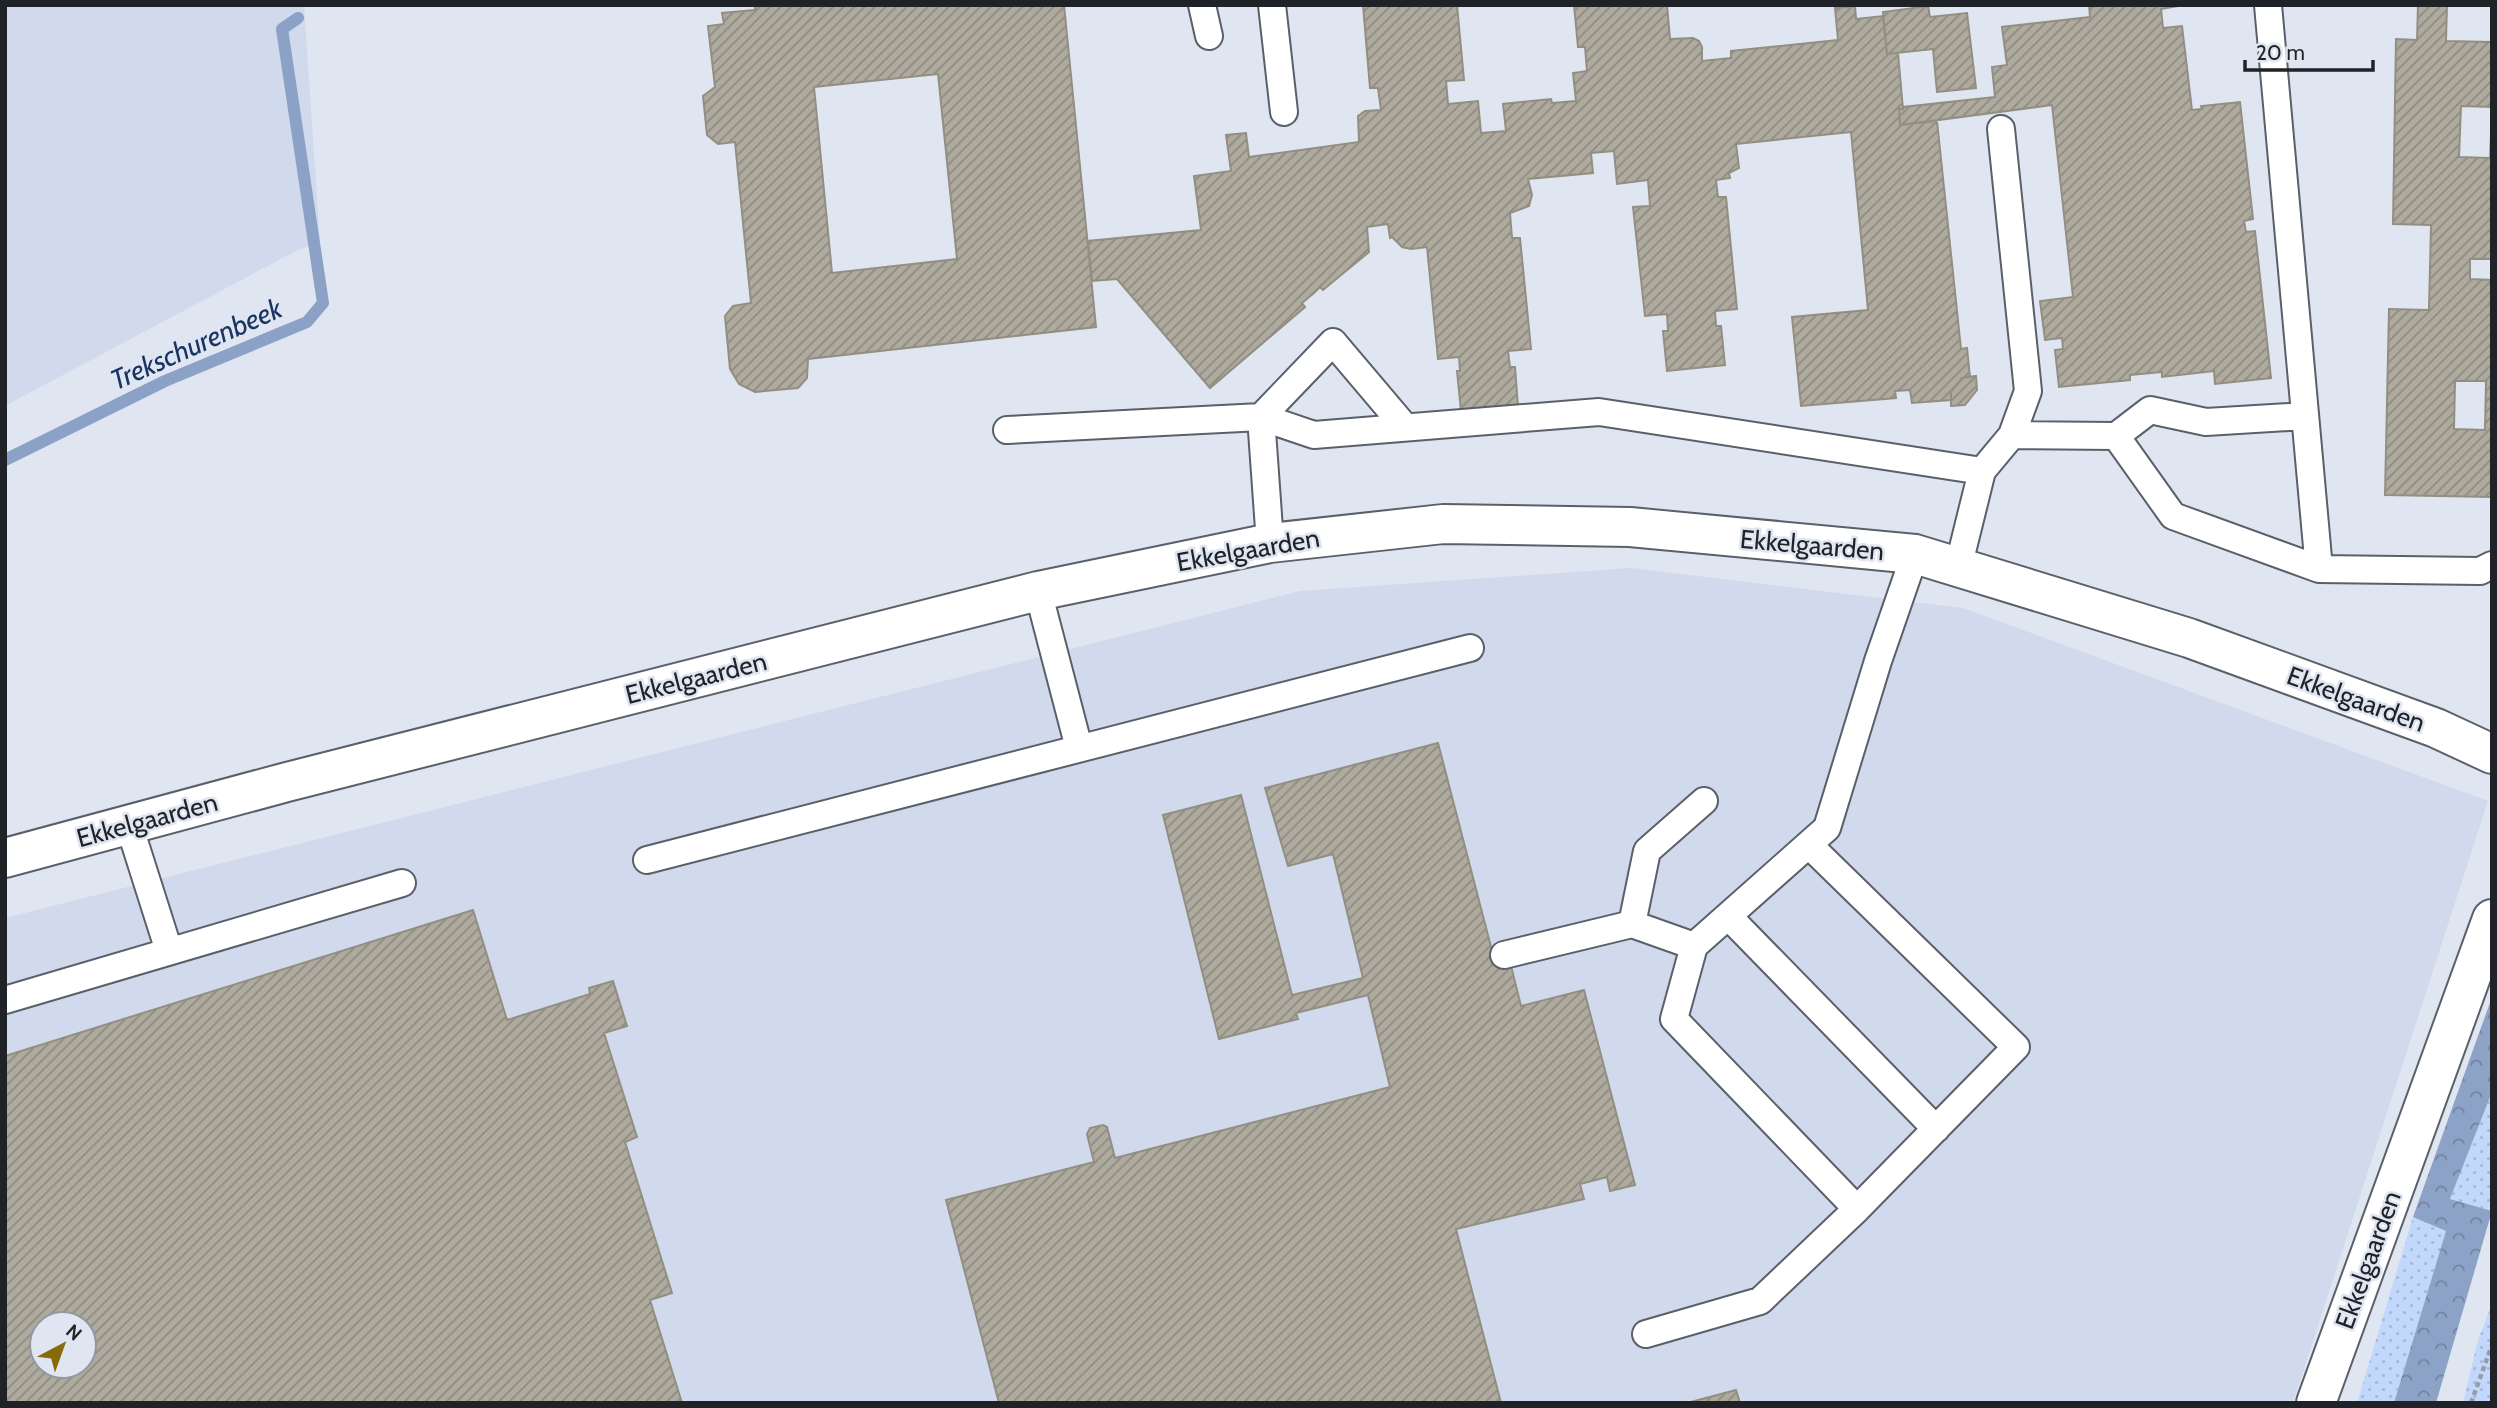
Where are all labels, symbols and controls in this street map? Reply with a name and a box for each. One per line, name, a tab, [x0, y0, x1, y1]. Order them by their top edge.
scale bar	[2245, 28, 2373, 72]
text: 20 m	[2256, 40, 2305, 65]
water label: Trekschurenbeek	[105, 291, 288, 397]
street label: Ekkelgaarden	[1174, 522, 1322, 578]
street label: Ekkelgaarden	[1739, 523, 1885, 567]
street label: Ekkelgaarden	[622, 645, 770, 711]
street label: Ekkelgaarden	[2283, 659, 2429, 739]
street label: Ekkelgaarden	[73, 786, 221, 854]
street label: Ekkelgaarden	[2328, 1187, 2408, 1333]
north arrow	[28, 1310, 98, 1380]
text: N	[61, 1319, 86, 1346]

